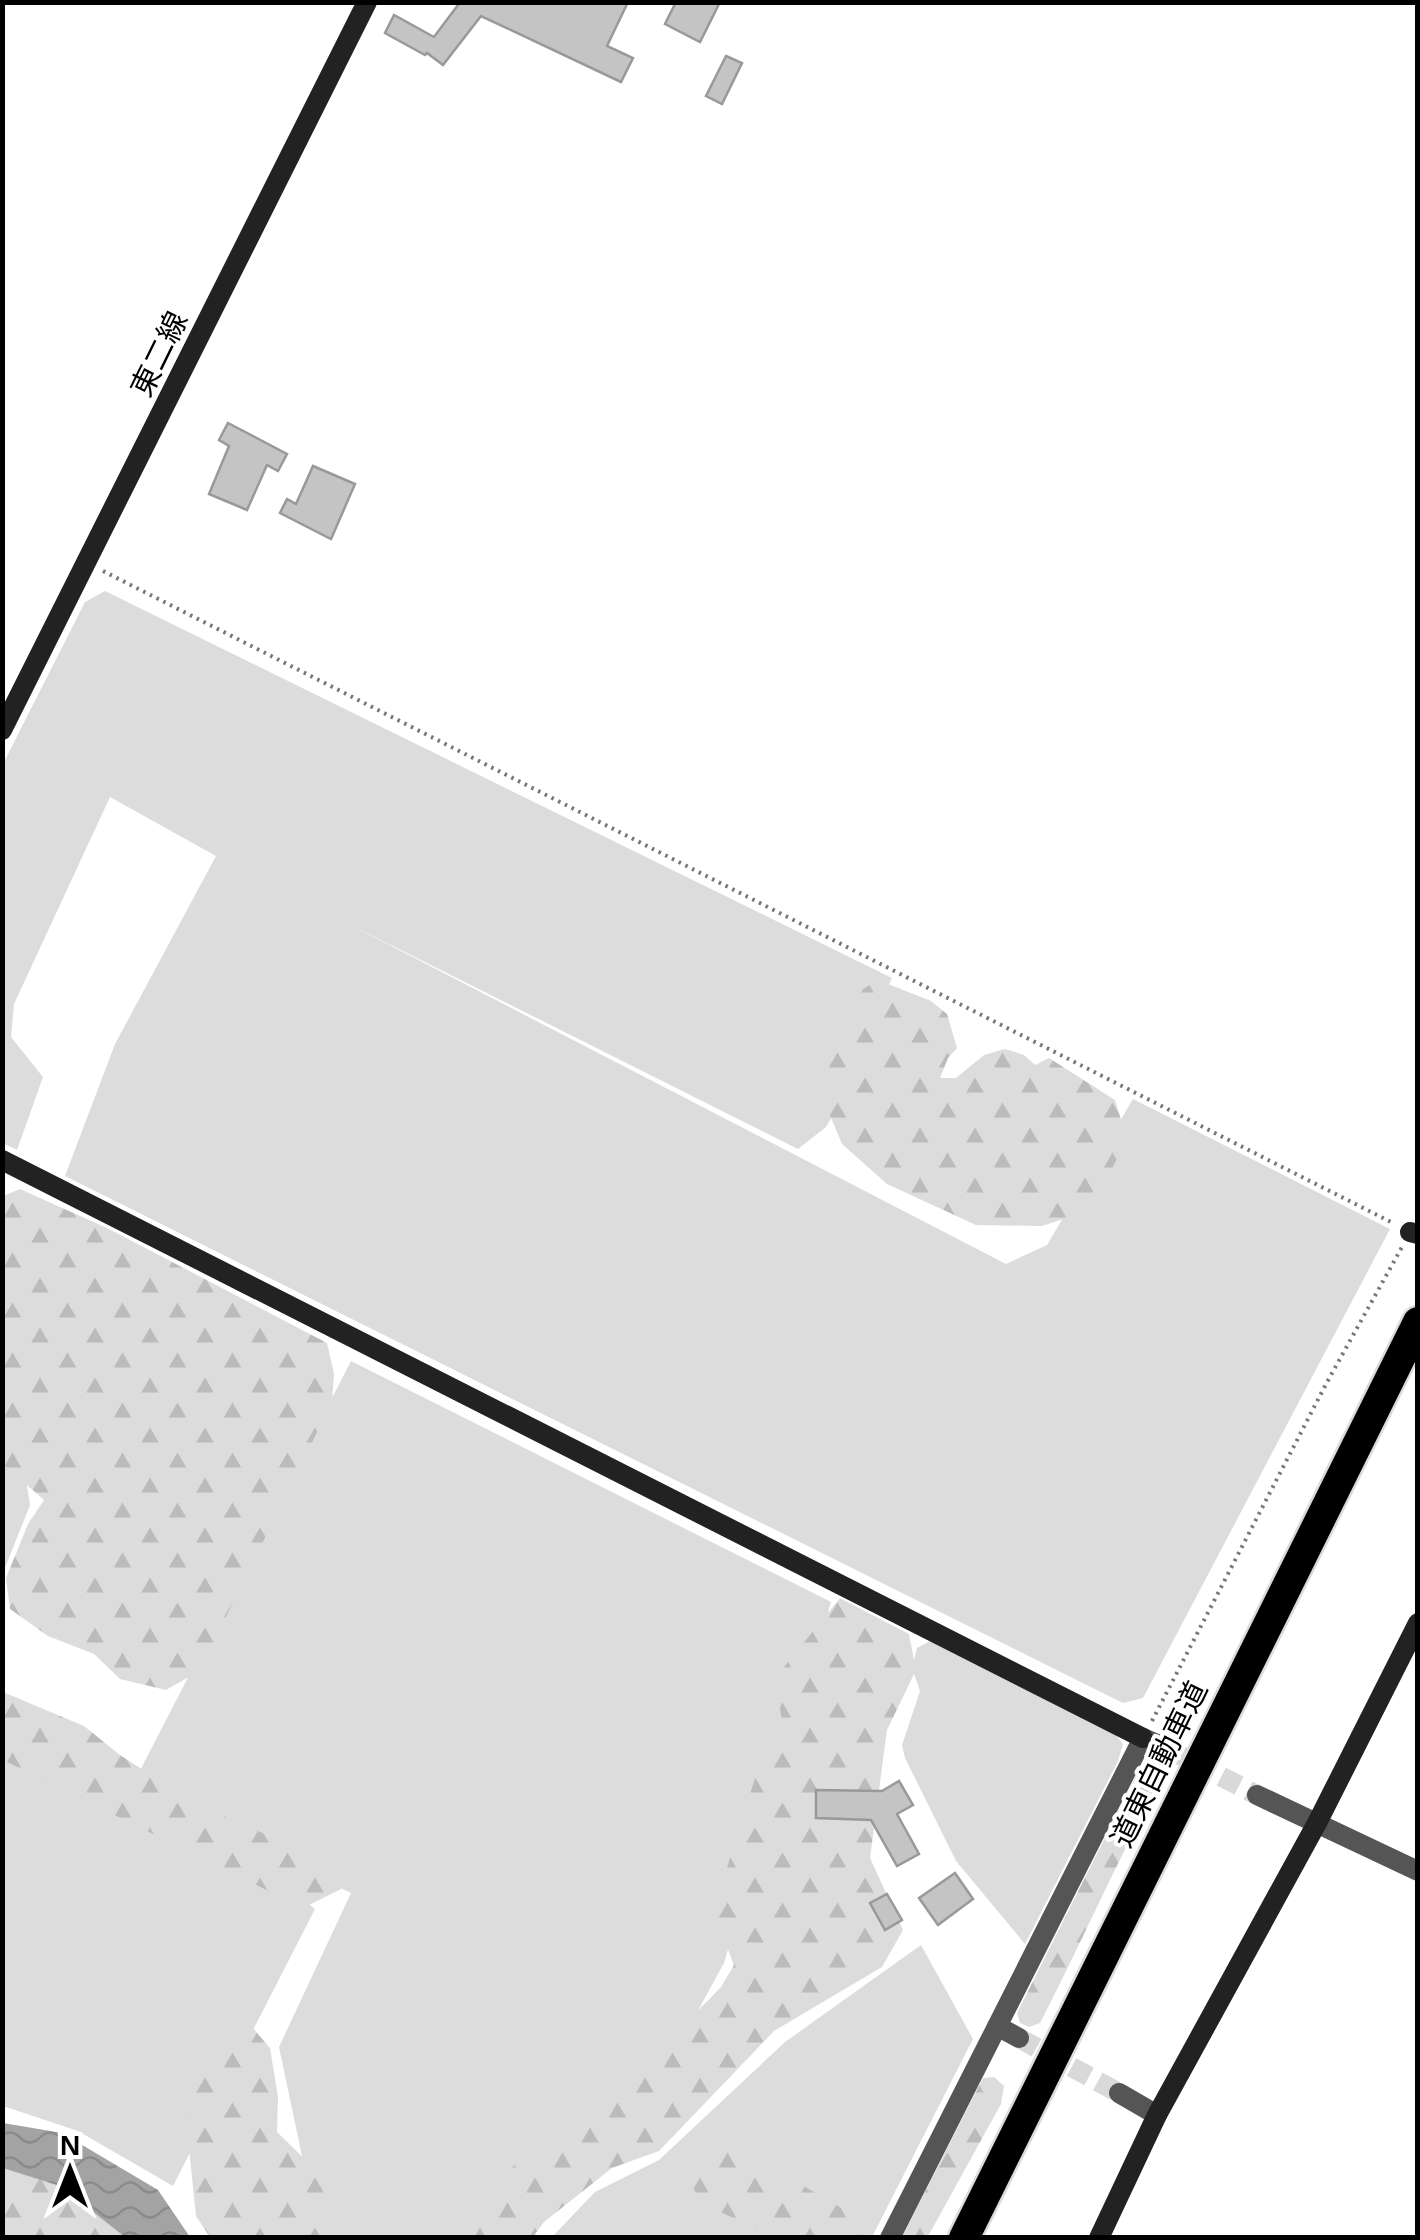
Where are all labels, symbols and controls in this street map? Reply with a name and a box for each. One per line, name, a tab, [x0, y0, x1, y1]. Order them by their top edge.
street label: 東二線	[124, 306, 194, 402]
street label: 道東自動車道	[1105, 1676, 1213, 1852]
north arrow	[20, 2120, 120, 2220]
text: N	[60, 2130, 80, 2161]

